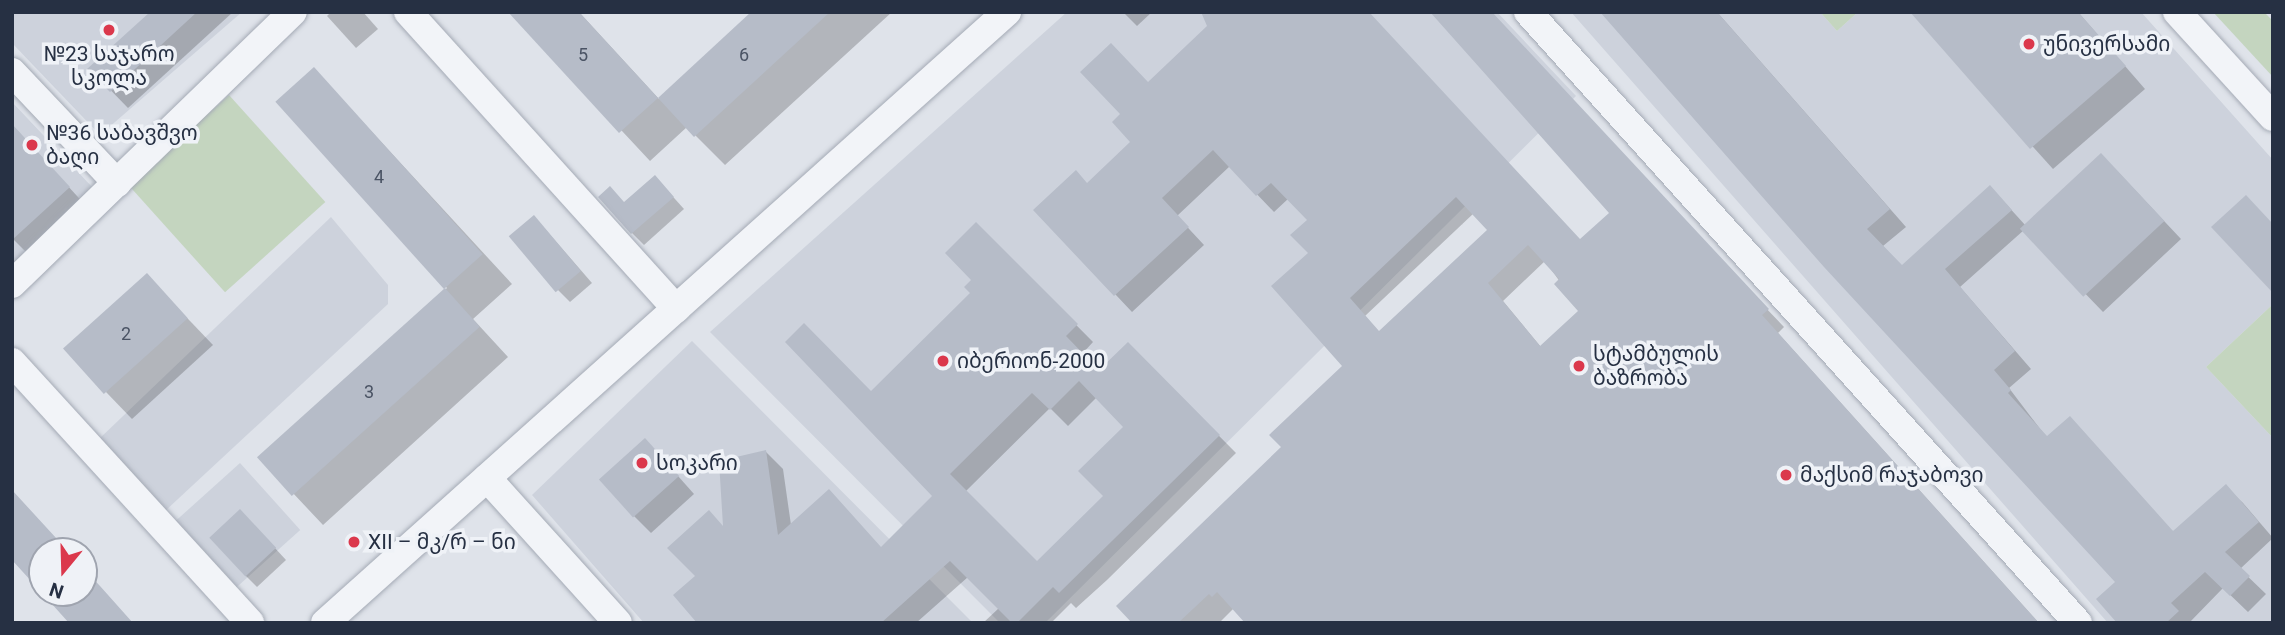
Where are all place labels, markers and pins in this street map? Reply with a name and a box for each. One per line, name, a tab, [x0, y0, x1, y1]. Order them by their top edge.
marker: №23 საჯარო სკოლა	[101, 22, 117, 38]
place label: უნივერსამი	[2043, 31, 2170, 57]
marker: უნივერსამი	[2021, 36, 2037, 52]
place label: №23 საჯარო სკოლა	[43, 41, 175, 91]
place label: №36 საბავშვო ბაღი	[46, 120, 198, 170]
marker: №36 საბავშვო ბაღი	[24, 137, 40, 153]
place label: სტამბულის ბაზრობა	[1593, 341, 1719, 391]
place label: იბერიონ-2000	[957, 348, 1105, 374]
marker: იბერიონ-2000	[935, 353, 951, 369]
marker: სტამბულის ბაზრობა	[1571, 358, 1587, 374]
place label: სოკარი	[656, 450, 738, 476]
marker: სოკარი	[634, 455, 650, 471]
place label: მაქსიმ რაჯაბოვი	[1800, 462, 1983, 488]
marker: მაქსიმ რაჯაბოვი	[1778, 467, 1794, 483]
place label: XII – მკ/რ – ნი	[368, 529, 516, 555]
marker: XII – მკ/რ – ნი	[346, 534, 362, 550]

